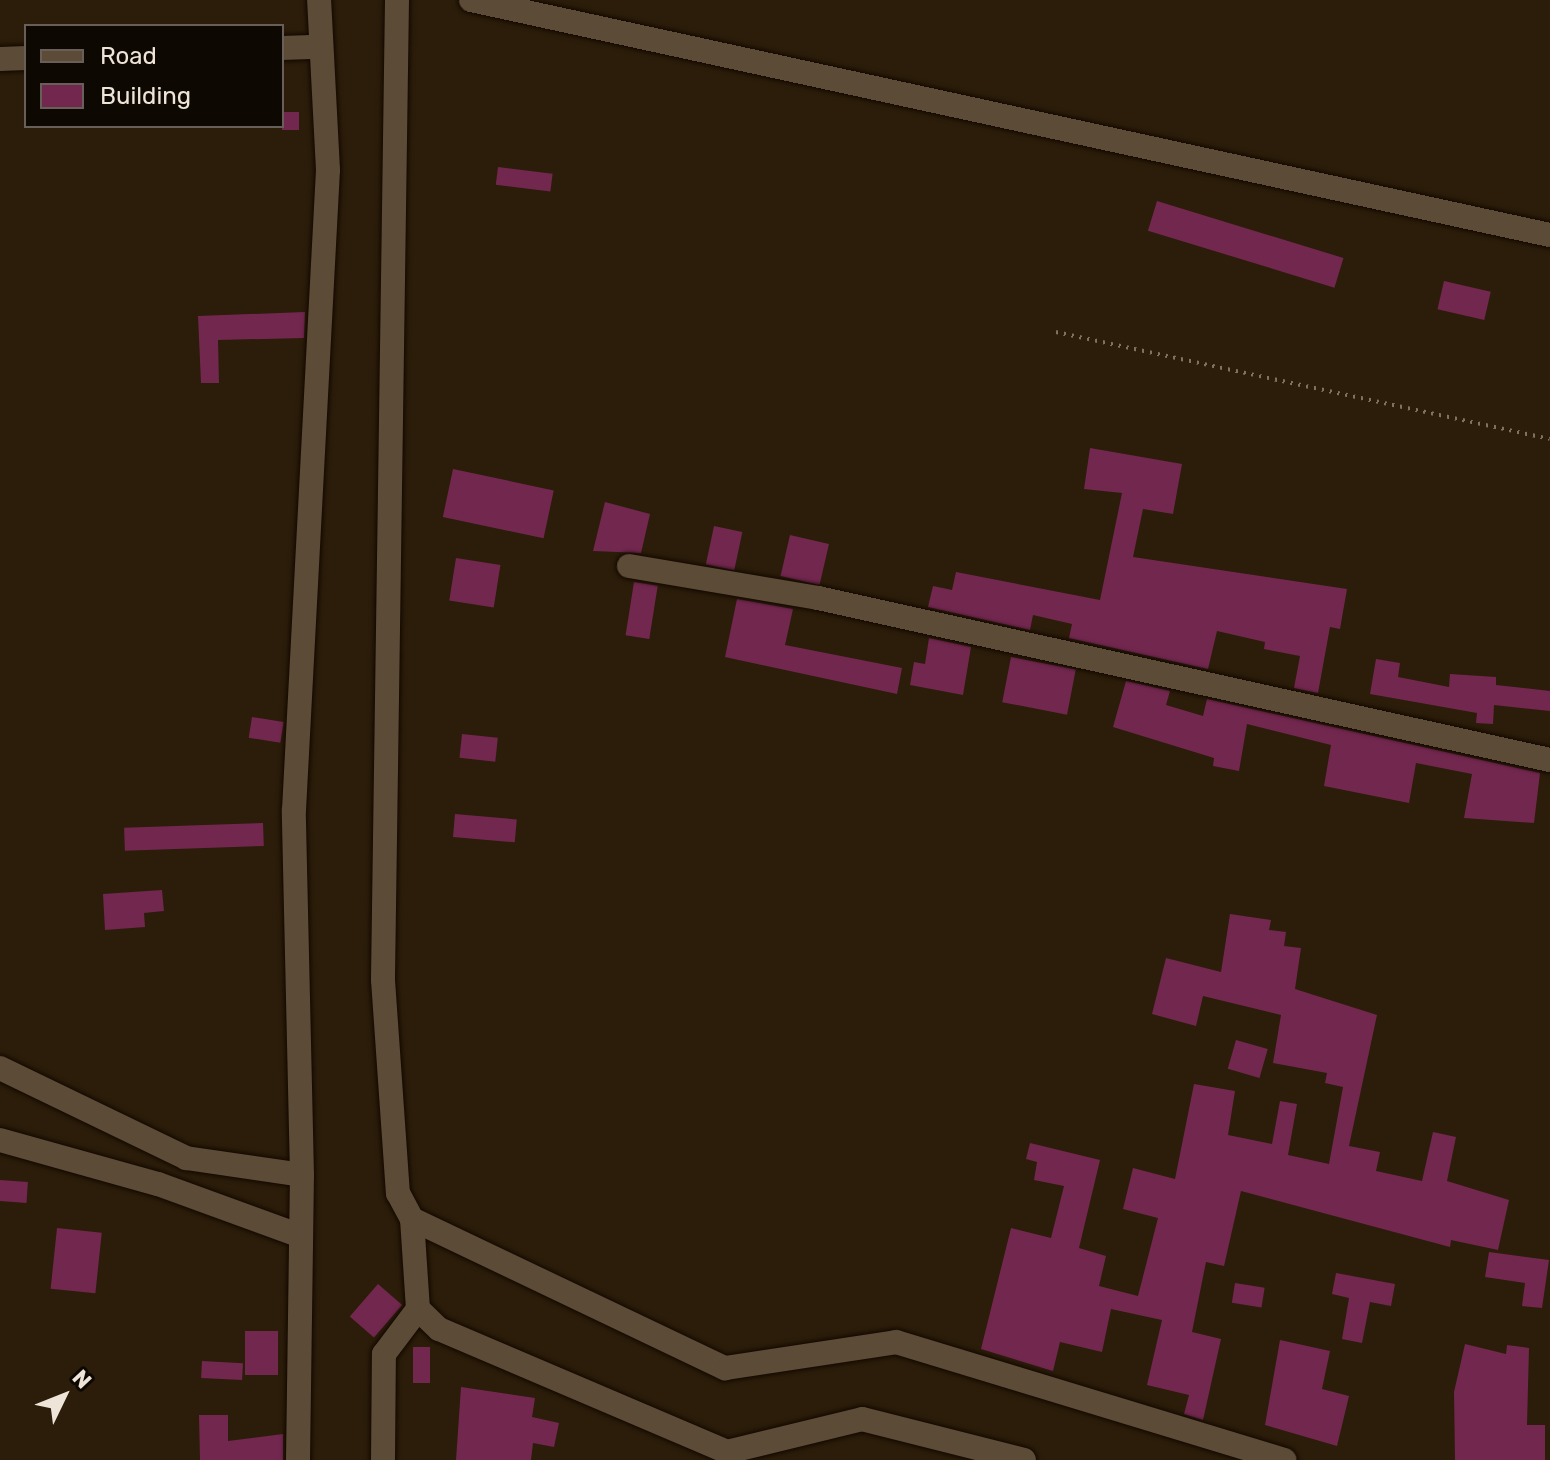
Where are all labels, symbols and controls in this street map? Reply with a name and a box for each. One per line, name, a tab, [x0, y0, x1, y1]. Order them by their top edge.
legend	[24, 24, 284, 128]
text: Road	[100, 42, 157, 70]
text: Building	[100, 82, 191, 110]
north arrow	[24, 1356, 104, 1436]
text: N	[67, 1364, 97, 1394]

